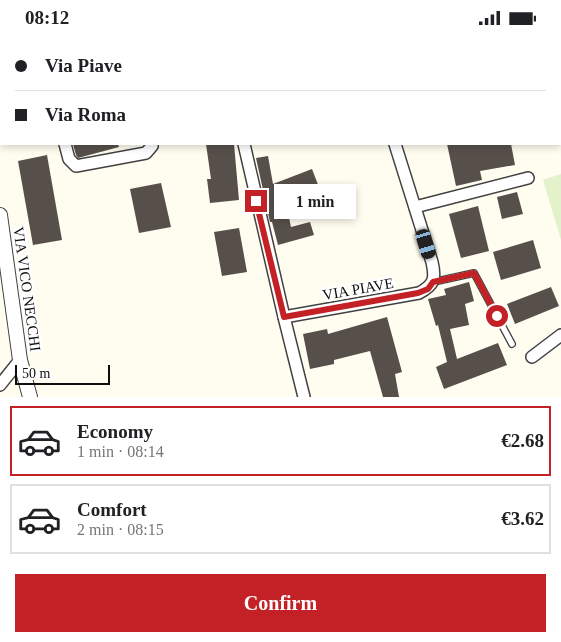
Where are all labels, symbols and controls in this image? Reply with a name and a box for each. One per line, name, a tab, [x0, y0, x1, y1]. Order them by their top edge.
text: 08:12	[25, 7, 69, 28]
text: Via Piave	[45, 55, 122, 76]
text: Via Roma	[45, 104, 126, 125]
callout: 1 min	[274, 183, 356, 219]
route end	[245, 190, 267, 212]
text: 1 min	[296, 193, 334, 210]
street label: VIA VICO NECCHI	[10, 226, 44, 352]
car	[414, 227, 437, 261]
street label: VIA PIAVE	[321, 275, 395, 303]
route start	[486, 305, 508, 327]
scale bar	[15, 362, 110, 385]
text: 50 m	[22, 366, 50, 381]
icon: car	[17, 419, 62, 464]
text: Economy	[77, 421, 153, 442]
text: €2.68	[501, 430, 544, 451]
text: 1 min · 08:14	[77, 443, 164, 460]
icon: car	[17, 497, 62, 542]
text: Comfort	[77, 499, 147, 520]
text: €3.62	[501, 508, 544, 529]
text: 2 min · 08:15	[77, 521, 164, 538]
button: Confirm	[15, 574, 546, 632]

